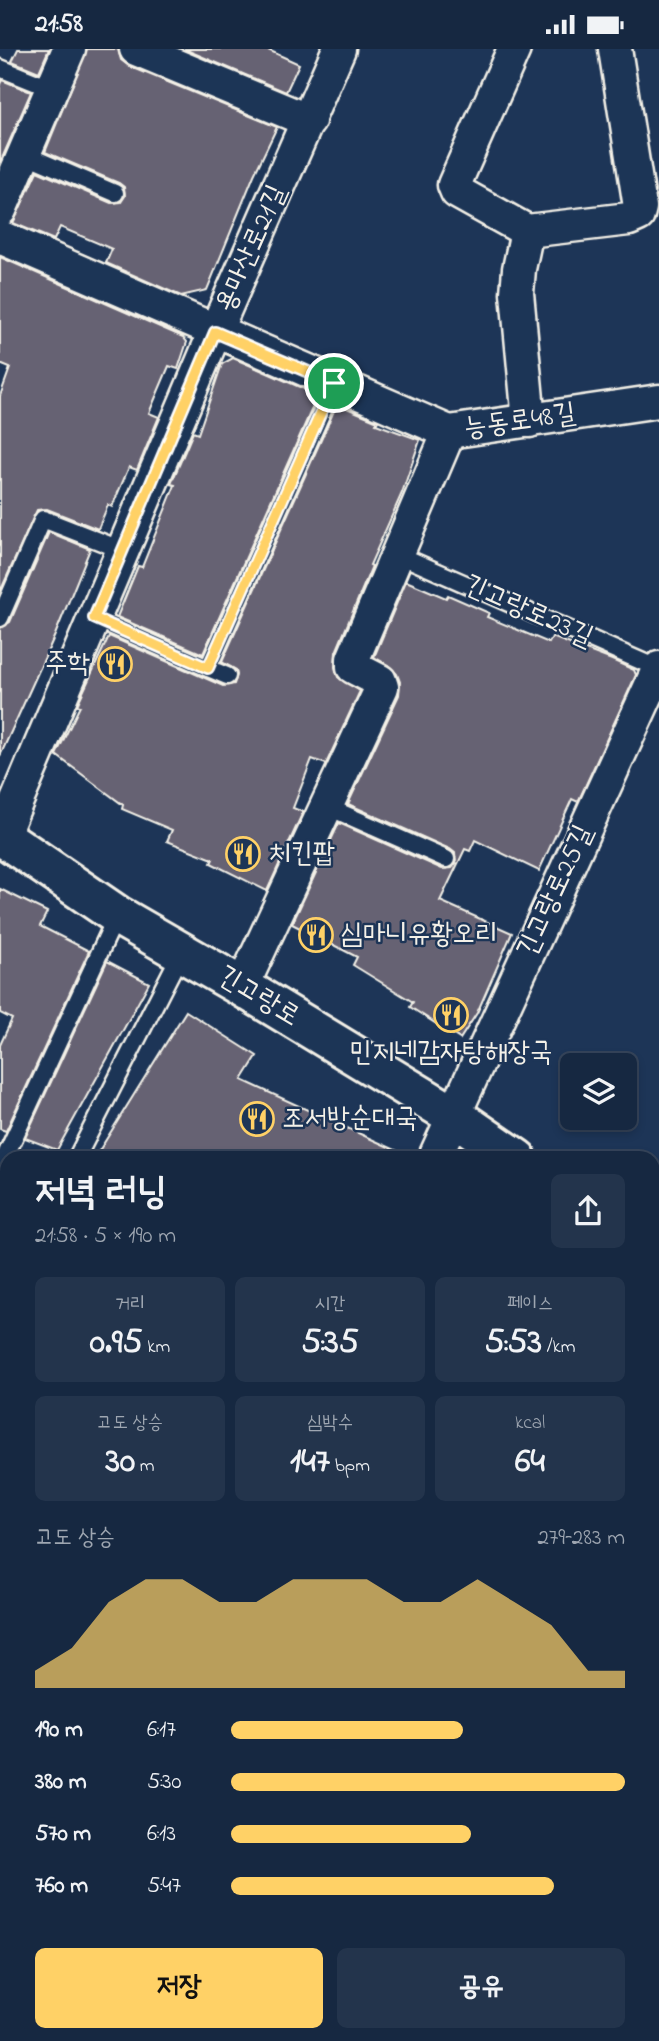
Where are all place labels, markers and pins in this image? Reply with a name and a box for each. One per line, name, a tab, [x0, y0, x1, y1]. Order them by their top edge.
pin	[304, 353, 364, 413]
place label: 주학	[45, 644, 90, 685]
restaurant icon: 주학	[96, 645, 134, 683]
place label: 치킨팝	[268, 834, 336, 875]
restaurant icon: 치킨팝	[224, 835, 262, 873]
place label: 심마니유황오리	[340, 915, 498, 956]
restaurant icon: 심마니유황오리	[297, 916, 335, 954]
restaurant icon: 민지네감자탕해장국	[432, 996, 470, 1034]
place label: 민지네감자탕해장국	[350, 1033, 552, 1074]
place label: 조서방순대국	[282, 1099, 417, 1140]
restaurant icon: 조서방순대국	[238, 1100, 276, 1138]

